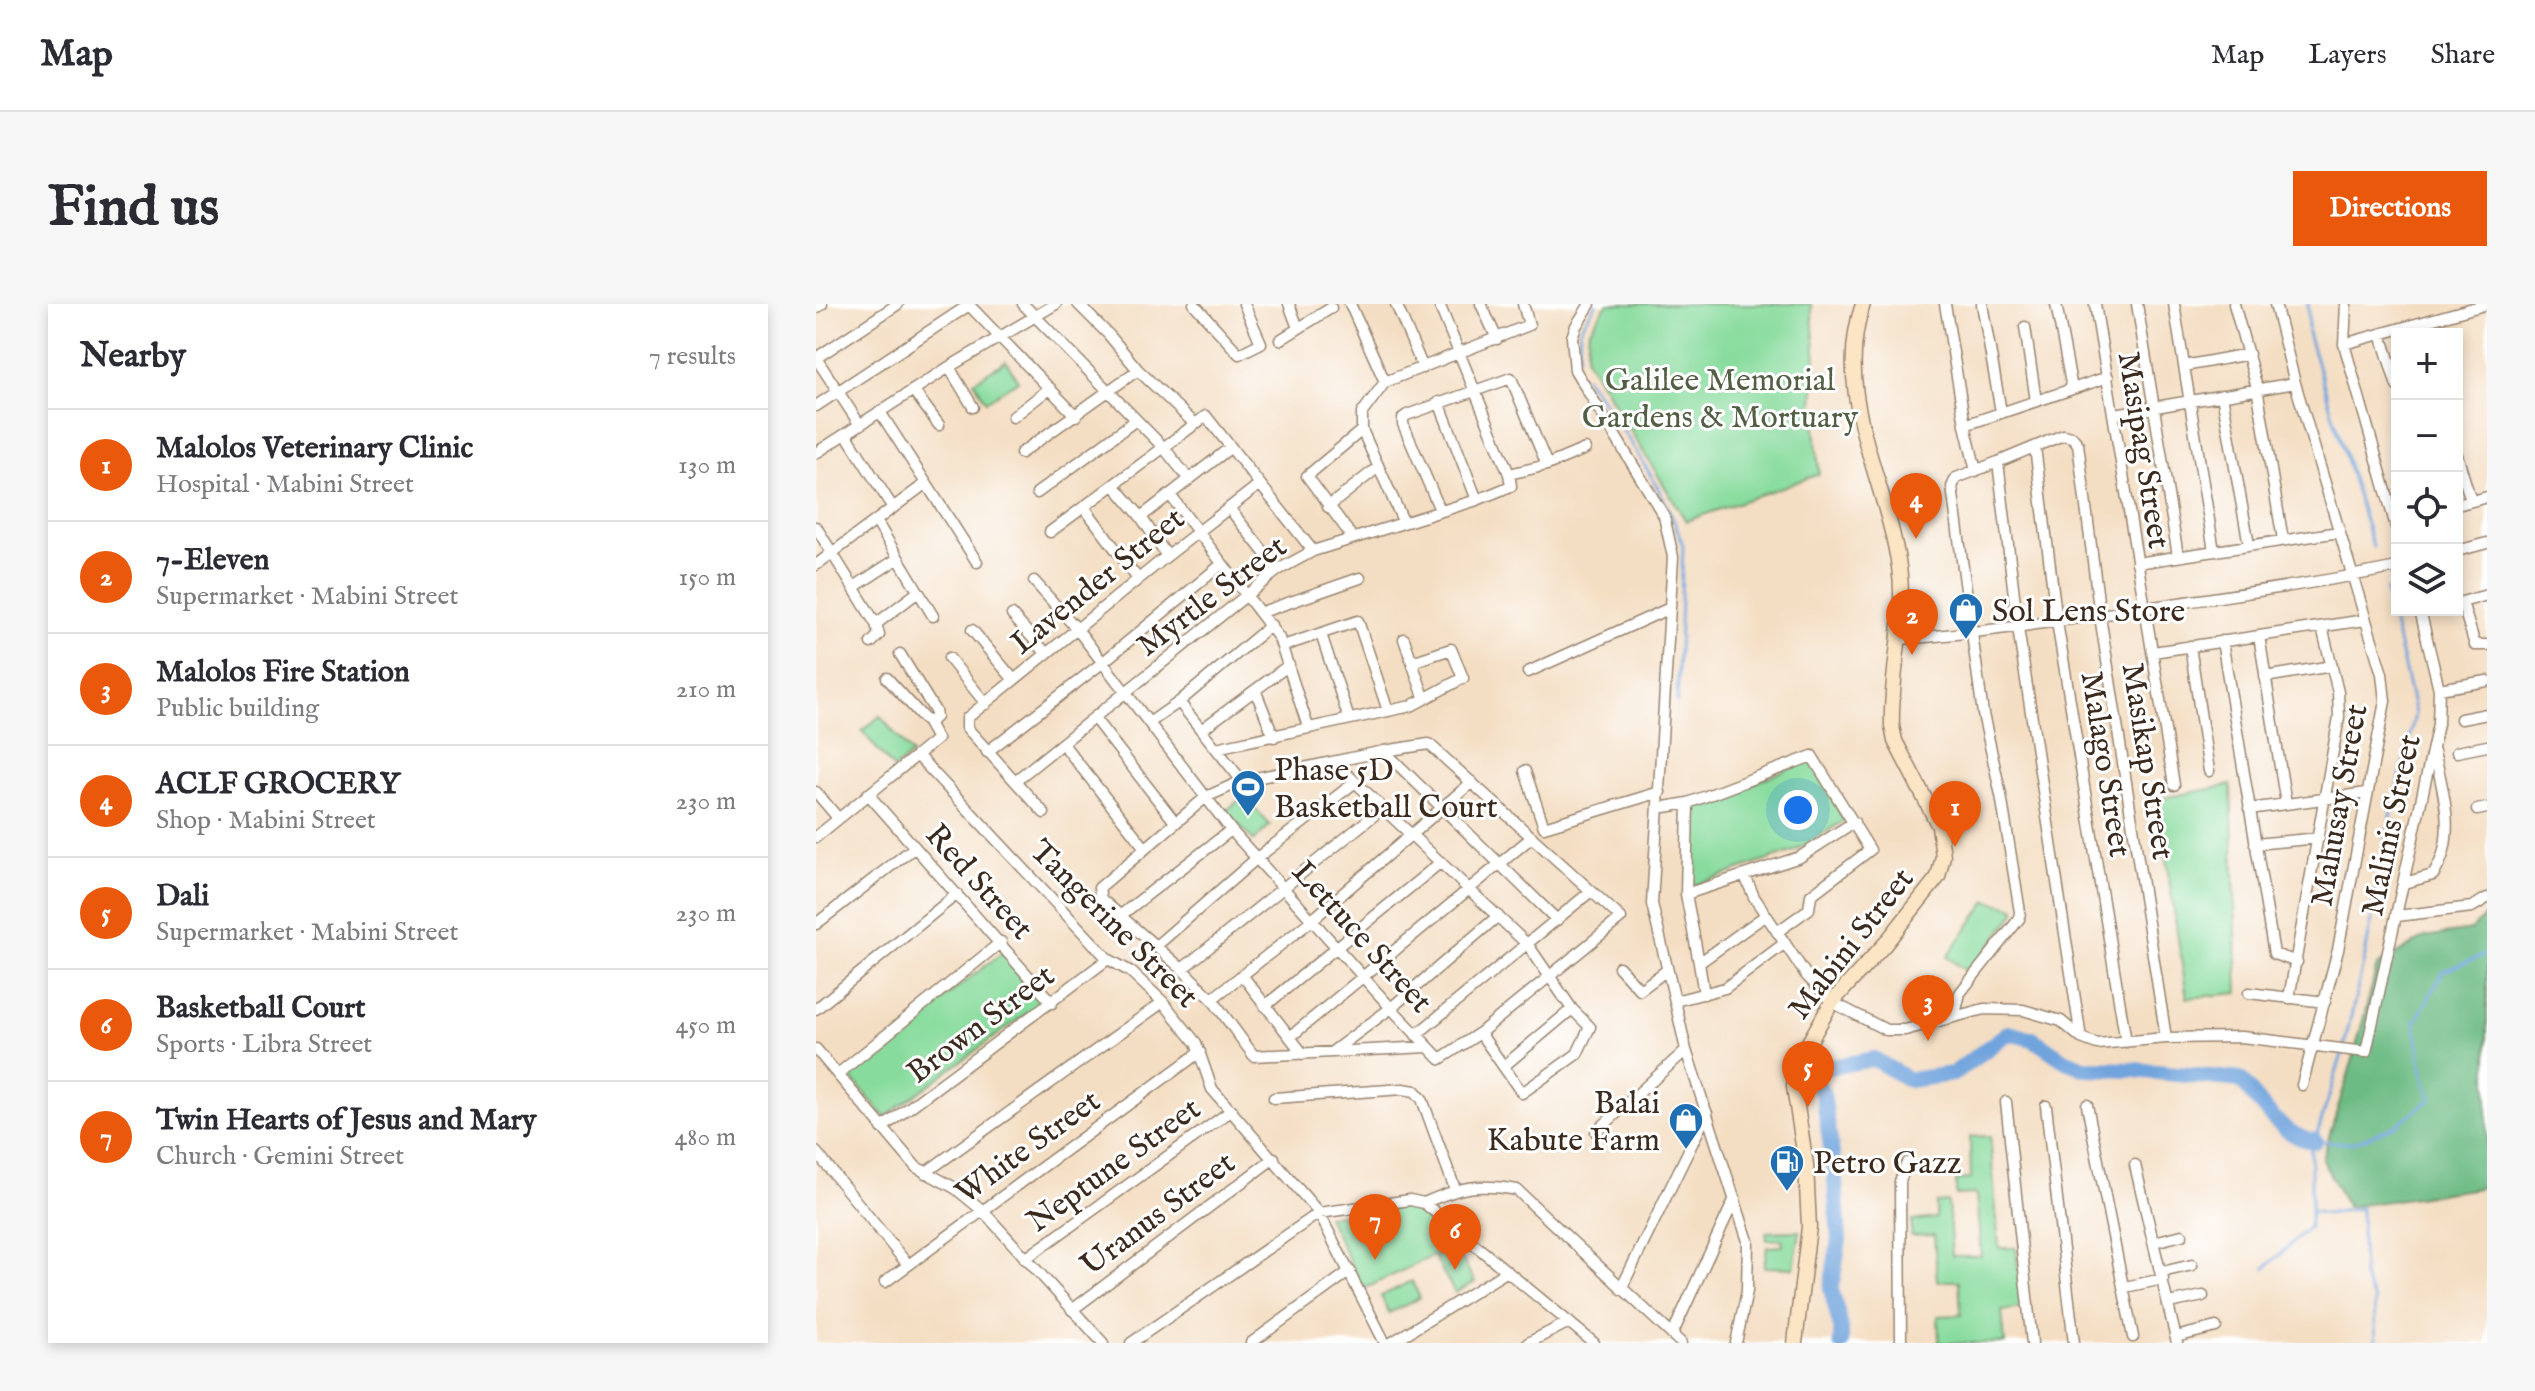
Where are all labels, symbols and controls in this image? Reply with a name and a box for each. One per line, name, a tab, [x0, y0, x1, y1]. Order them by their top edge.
text: Map	[40, 31, 113, 79]
text: Map	[2211, 38, 2264, 73]
text: Layers	[2308, 38, 2387, 73]
text: Share	[2431, 38, 2495, 73]
button: Directions	[2293, 171, 2487, 246]
text: Find us	[48, 173, 219, 244]
map controls	[2391, 328, 2463, 616]
button: +	[2391, 328, 2463, 400]
text: Nearby	[80, 335, 186, 378]
text: 7 results	[649, 340, 736, 373]
street label: Masipag Street	[2107, 349, 2178, 552]
park label: Galilee Memorial Gardens & Mortuary	[1582, 361, 1859, 439]
button: −	[2391, 400, 2463, 472]
text: Malolos Veterinary Clinic	[156, 430, 473, 468]
text: 1	[101, 449, 111, 482]
text: 130 m	[678, 449, 736, 482]
text: Hospital · Mabini Street	[156, 468, 414, 501]
button: locate	[2391, 472, 2463, 544]
pin: 4	[1890, 473, 1942, 539]
street label: Lavender Street	[1003, 499, 1194, 665]
street label: Myrtle Street	[1129, 527, 1296, 667]
text: 7-Eleven	[156, 542, 270, 580]
button: layers	[2391, 544, 2463, 616]
text: 2	[100, 561, 112, 594]
text: 150 m	[678, 561, 736, 594]
text: Supermarket · Mabini Street	[156, 580, 458, 613]
pin: 2	[1886, 589, 1938, 655]
shop icon: Sol Lens Store	[1947, 591, 1985, 641]
place label: Sol Lens Store	[1992, 592, 2185, 633]
text: Malolos Fire Station	[156, 654, 410, 692]
street label: Masikap Street	[2111, 660, 2182, 863]
street label: Malago Street	[2070, 669, 2139, 860]
text: 3	[101, 673, 111, 706]
text: 210 m	[676, 673, 736, 706]
text: Public building	[156, 692, 319, 725]
street label: Mahusay Street	[2303, 701, 2378, 910]
street label: Malinis Street	[2353, 731, 2432, 920]
place label: Phase 5D Basketball Court	[1274, 751, 1498, 829]
text: ACLF GROCERY	[156, 766, 400, 804]
sports icon: Phase 5D Basketball Court	[1229, 768, 1267, 818]
pin: 1	[1929, 781, 1981, 847]
text: 4	[100, 785, 112, 818]
text: 230 m	[676, 785, 736, 818]
your location	[1778, 790, 1818, 830]
text: Shop · Mabini Street	[156, 804, 376, 837]
street label: Red Street	[915, 816, 1041, 949]
street label: Tangerine Street	[1020, 832, 1206, 1018]
street label: Lettuce Street	[1282, 853, 1440, 1022]
street label: Mabini Street	[1780, 860, 1924, 1029]
text: Dali	[156, 878, 209, 916]
text: 5	[101, 897, 111, 930]
text: 230 m	[676, 897, 736, 930]
text: Supermarket · Mabini Street	[156, 916, 458, 949]
street label: Brown Street	[900, 956, 1063, 1094]
pin: 3	[1902, 975, 1954, 1041]
text: Basketball Court	[156, 990, 366, 1028]
text: 6	[101, 1009, 111, 1042]
text: 450 m	[676, 1009, 736, 1042]
text: Sports · Libra Street	[156, 1028, 372, 1061]
pin: 5	[1782, 1041, 1834, 1107]
street label: White Street	[948, 1082, 1109, 1214]
place label: Balai Kabute Farm	[1487, 1084, 1660, 1162]
street label: Neptune Street	[1020, 1089, 1209, 1243]
shop icon: Balai Kabute Farm	[1667, 1101, 1705, 1151]
text: Twin Hearts of Jesus and Mary	[156, 1102, 537, 1140]
text: 7	[100, 1121, 112, 1154]
text: 480 m	[675, 1121, 736, 1154]
text: Church · Gemini Street	[156, 1140, 404, 1173]
fuel station icon: Petro Gazz	[1768, 1143, 1806, 1193]
street label: Uranus Street	[1073, 1144, 1244, 1286]
place label: Petro Gazz	[1813, 1144, 1962, 1185]
pin: 7	[1349, 1194, 1401, 1260]
pin: 6	[1429, 1204, 1481, 1270]

